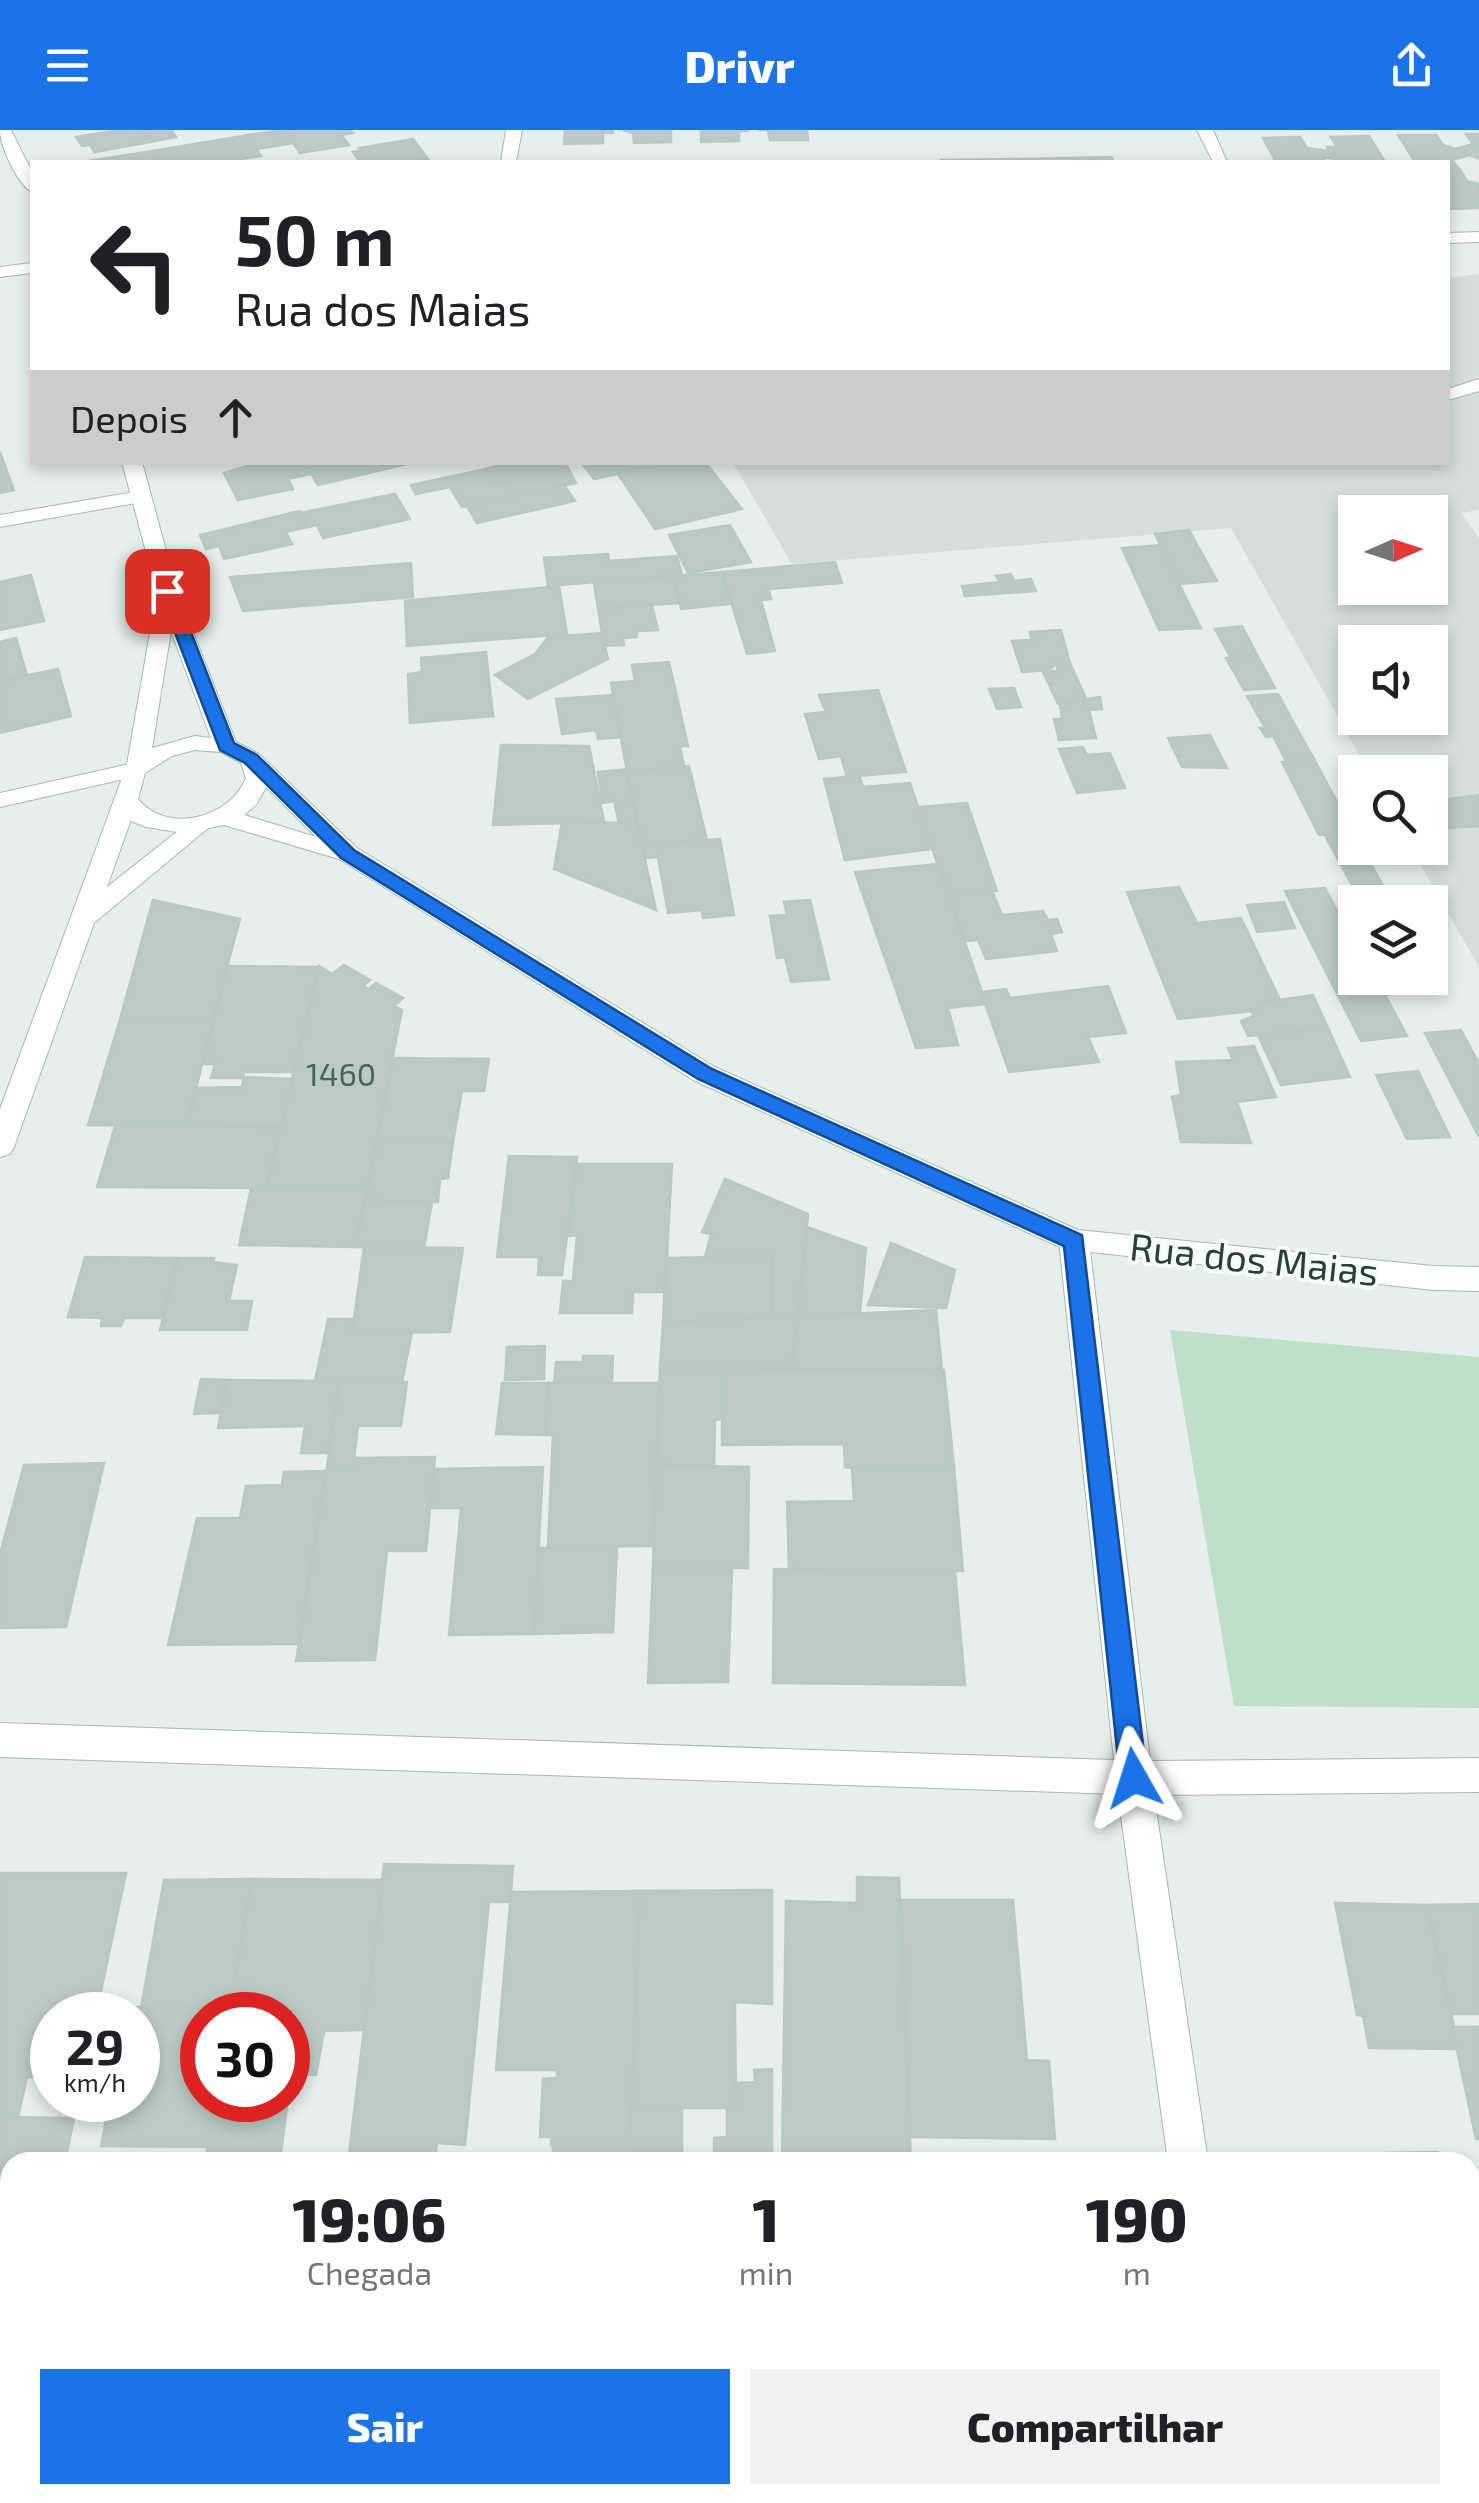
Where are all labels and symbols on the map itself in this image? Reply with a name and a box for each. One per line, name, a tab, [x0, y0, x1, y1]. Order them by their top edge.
north arrow	[1338, 495, 1448, 605]
pin	[125, 549, 210, 634]
house number: 1460	[306, 1054, 376, 1092]
street label: Rua dos Maias	[1128, 1222, 1381, 1294]
position arrow	[1082, 1726, 1186, 1830]
speed limit sign: 30	[180, 1992, 310, 2122]

